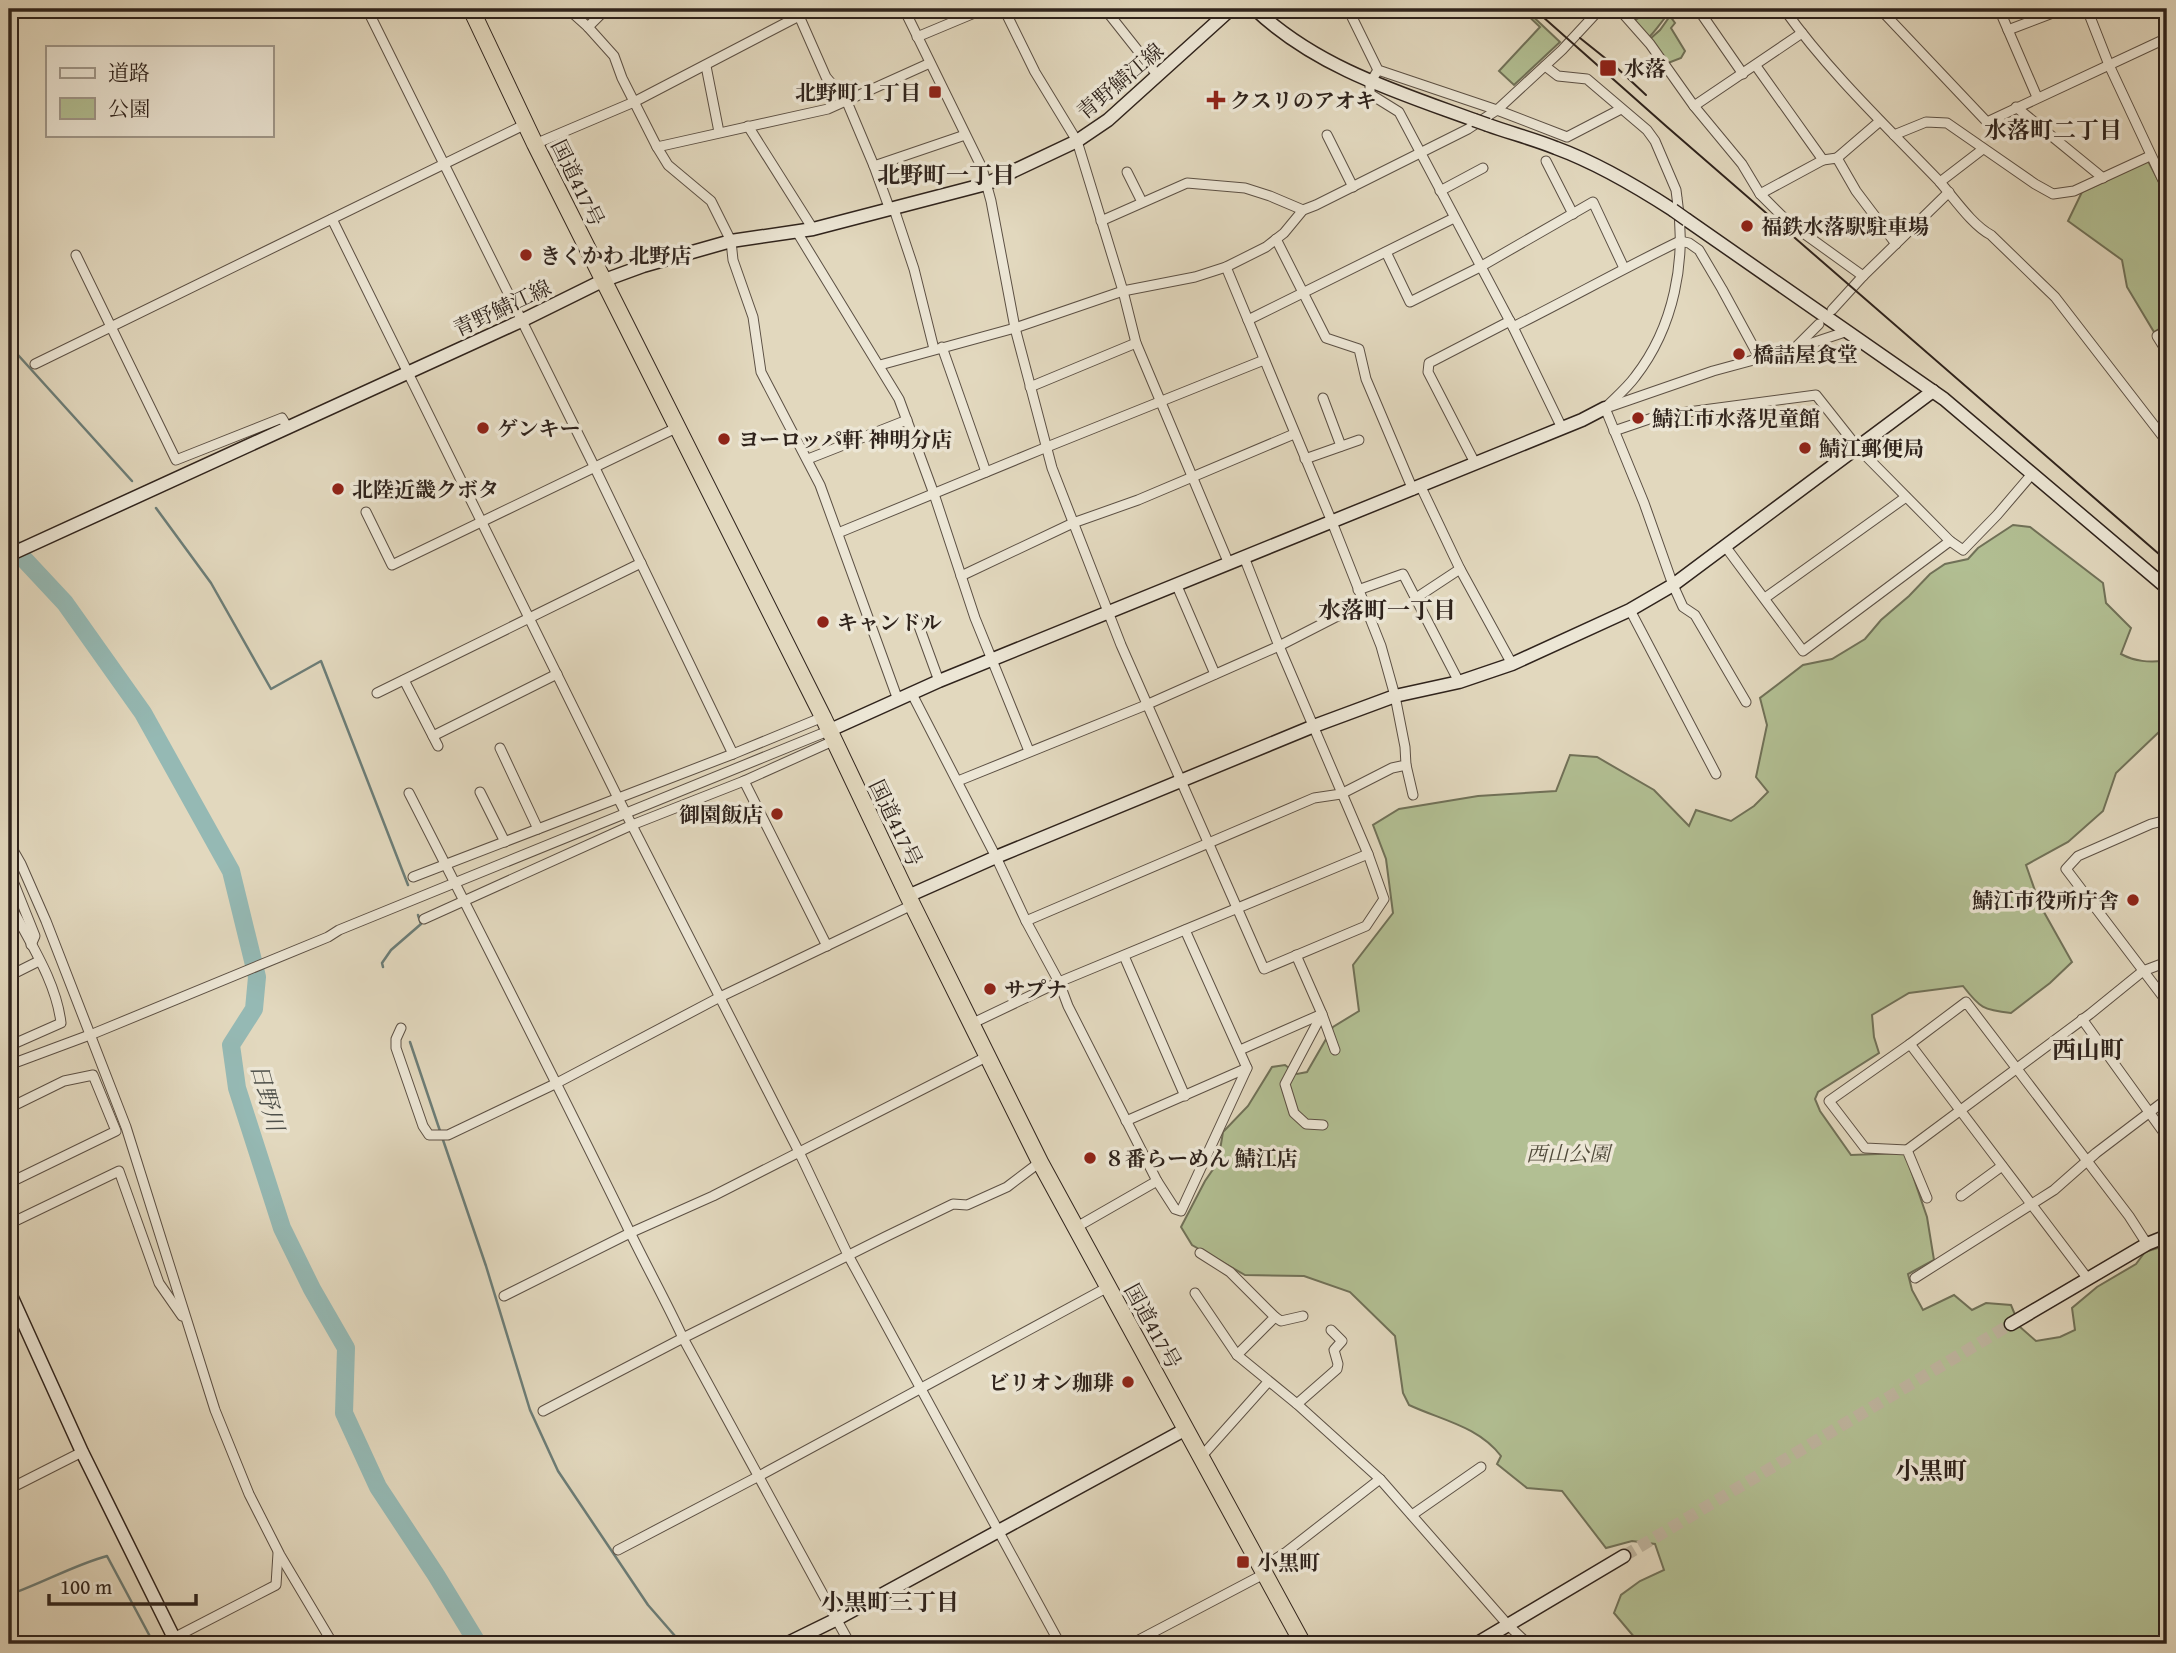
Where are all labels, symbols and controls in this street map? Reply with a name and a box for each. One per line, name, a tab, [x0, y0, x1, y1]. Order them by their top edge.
street label: 青野鯖江線	[1070, 35, 1170, 127]
legend	[46, 46, 273, 136]
place label: 水落	[1624, 53, 1666, 84]
text: 道路	[108, 57, 150, 88]
marker: 水落	[1598, 58, 1618, 78]
place label: 北野町１丁目	[795, 77, 921, 108]
marker: 北野町１丁目	[927, 84, 943, 100]
place label: クスリのアオキ	[1230, 85, 1377, 116]
marker: クスリのアオキ	[1208, 92, 1224, 108]
text: 公園	[108, 93, 150, 124]
district label: 水落町二丁目	[1984, 113, 2122, 146]
street label: 国道417号	[544, 134, 612, 232]
district label: 北野町一丁目	[877, 158, 1015, 191]
place label: 福鉄水落駅駐車場	[1761, 211, 1929, 242]
marker: 福鉄水落駅駐車場	[1739, 218, 1755, 234]
place label: きくかわ 北野店	[540, 240, 692, 271]
marker: きくかわ 北野店	[518, 247, 534, 263]
street label: 青野鯖江線	[448, 272, 556, 344]
place label: 橋詰屋食堂	[1753, 339, 1858, 370]
marker: 橋詰屋食堂	[1731, 346, 1747, 362]
place label: 鯖江市水落児童館	[1652, 403, 1820, 434]
marker: 鯖江市水落児童館	[1630, 410, 1646, 426]
place label: ゲンキー	[497, 413, 581, 444]
marker: ゲンキー	[475, 420, 491, 436]
place label: ヨーロッパ軒 神明分店	[738, 424, 952, 455]
marker: ヨーロッパ軒 神明分店	[716, 431, 732, 447]
place label: 鯖江郵便局	[1819, 433, 1924, 464]
marker: 鯖江郵便局	[1797, 440, 1813, 456]
place label: 北陸近畿クボタ	[352, 474, 499, 505]
marker: 北陸近畿クボタ	[330, 481, 346, 497]
district label: 水落町一丁目	[1318, 593, 1456, 626]
place label: キャンドル	[837, 607, 942, 638]
marker: キャンドル	[815, 614, 831, 630]
street label: 国道417号	[862, 774, 930, 872]
place label: 御園飯店	[679, 799, 763, 830]
marker: 御園飯店	[769, 806, 785, 822]
place label: 鯖江市役所庁舎	[1972, 885, 2119, 916]
marker: 鯖江市役所庁舎	[2125, 892, 2141, 908]
place label: サプナ	[1004, 974, 1067, 1005]
marker: サプナ	[982, 981, 998, 997]
district label: 西山町	[2052, 1032, 2124, 1067]
water label: 日野川	[243, 1059, 294, 1137]
park label: 西山公園	[1526, 1138, 1613, 1169]
place label: ８番らーめん 鯖江店	[1104, 1143, 1298, 1174]
marker: ８番らーめん 鯖江店	[1082, 1150, 1098, 1166]
street label: 国道417号	[1117, 1278, 1189, 1374]
place label: ビリオン珈琲	[988, 1367, 1114, 1398]
marker: ビリオン珈琲	[1120, 1374, 1136, 1390]
district label: 小黒町	[1895, 1453, 1967, 1488]
place label: 小黒町	[1257, 1547, 1320, 1578]
marker: 小黒町	[1235, 1554, 1251, 1570]
scale bar	[49, 1562, 196, 1606]
text: 100 m	[60, 1571, 112, 1602]
district label: 小黒町三丁目	[821, 1585, 959, 1618]

